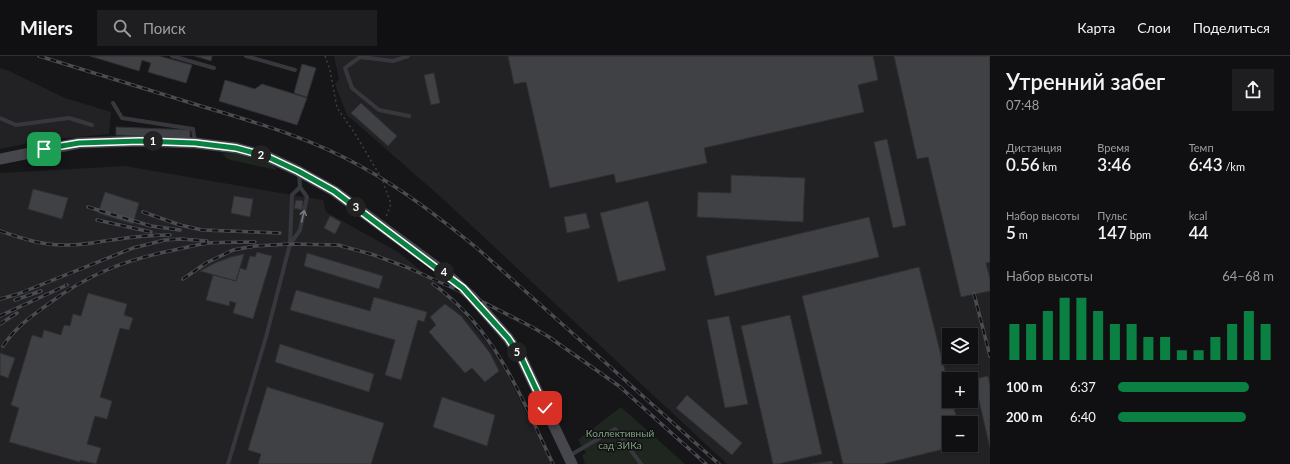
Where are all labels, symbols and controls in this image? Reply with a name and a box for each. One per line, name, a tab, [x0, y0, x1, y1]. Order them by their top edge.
search box	[97, 10, 377, 46]
text: Milers	[20, 16, 73, 39]
icon: search	[111, 17, 133, 39]
text: Поиск	[143, 19, 186, 37]
text: Карта	[1077, 19, 1115, 36]
text: Слои	[1137, 19, 1171, 36]
text: Поделиться	[1193, 19, 1270, 36]
text: Утренний забег	[1006, 68, 1165, 95]
button: share	[1232, 69, 1274, 111]
text: 07:48	[1006, 97, 1039, 113]
pin: 1	[143, 131, 163, 151]
pin	[27, 132, 61, 166]
text: 1	[150, 134, 156, 147]
icon: arrive	[33, 138, 55, 160]
text: Дистанция	[1006, 141, 1062, 154]
text: Время	[1097, 141, 1129, 154]
text: Темп	[1189, 141, 1214, 154]
pin: 2	[251, 145, 271, 165]
text: 2	[258, 148, 264, 161]
text: 0.56	[1006, 154, 1040, 175]
text: 3:46	[1097, 154, 1131, 175]
text: 6:43	[1189, 154, 1223, 175]
text: km	[1040, 160, 1057, 173]
text: /km	[1223, 160, 1245, 173]
pin: 3	[346, 197, 366, 217]
text: 3	[353, 200, 359, 213]
text: Набор высоты	[1006, 209, 1079, 222]
text: Пульс	[1097, 209, 1127, 222]
text: kcal	[1189, 209, 1207, 222]
one-way arrow	[299, 210, 307, 223]
text: 5	[1006, 222, 1016, 243]
text: 147	[1097, 222, 1127, 243]
text: 44	[1189, 222, 1208, 243]
text: m	[1016, 228, 1028, 241]
text: bpm	[1127, 228, 1151, 241]
pin: 4	[434, 262, 454, 282]
text: 4	[441, 265, 447, 278]
text: Набор высоты	[1006, 268, 1093, 284]
text: 64–68 m	[1222, 268, 1274, 284]
map controls	[942, 328, 978, 452]
button: layers	[942, 328, 978, 364]
pin: 5	[507, 342, 527, 362]
text: 5	[514, 345, 520, 358]
button: +	[942, 372, 978, 408]
text: 100 m	[1006, 379, 1043, 395]
text: 6:37	[1070, 379, 1096, 395]
pin	[528, 391, 562, 425]
icon: check	[534, 397, 556, 419]
text: 200 m	[1006, 409, 1043, 425]
text: 6:40	[1070, 409, 1096, 425]
button: −	[942, 416, 978, 452]
park label: Коллективный сад ЗИКа	[586, 427, 654, 451]

